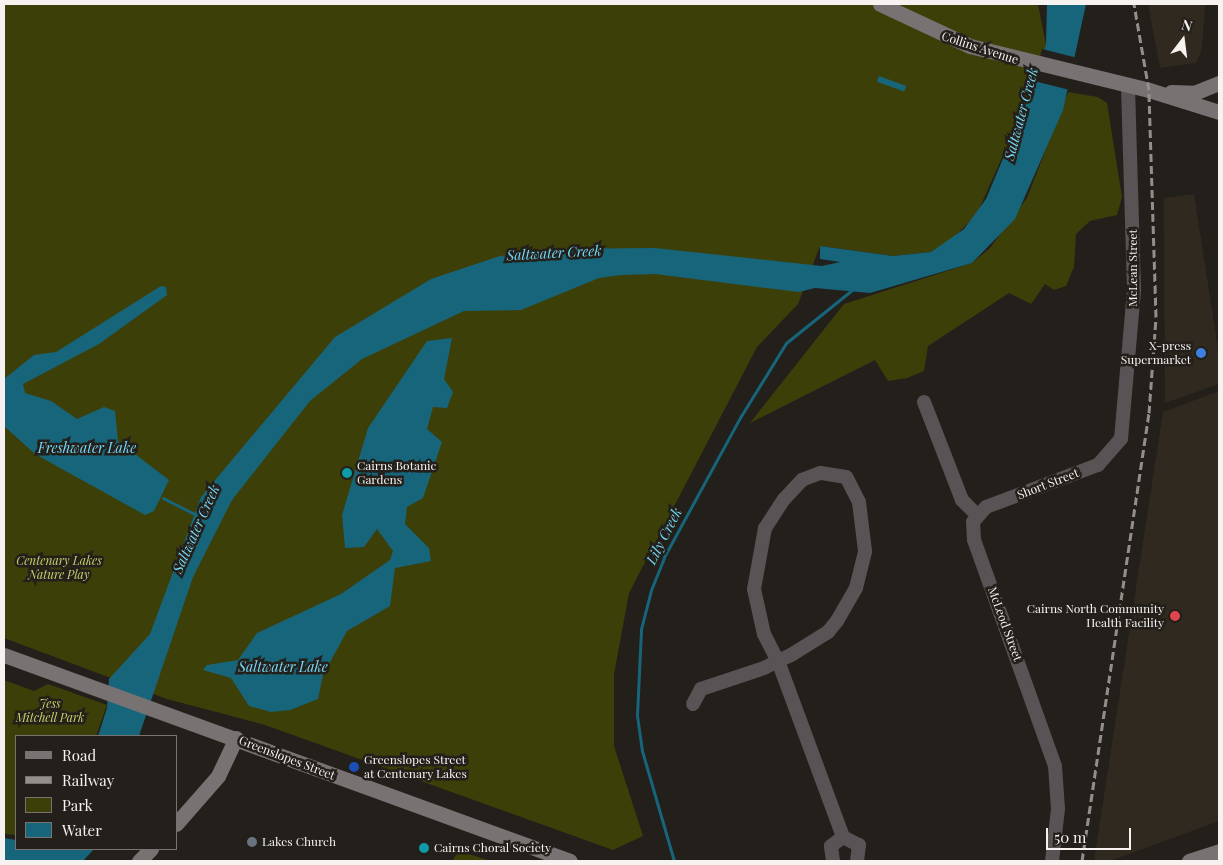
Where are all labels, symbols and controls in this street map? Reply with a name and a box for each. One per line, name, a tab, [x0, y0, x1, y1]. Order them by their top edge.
north arrow	[1158, 15, 1208, 65]
text: N	[1180, 15, 1194, 36]
street label: Collins Avenue	[940, 29, 1020, 67]
water label: Saltwater Creek	[1001, 66, 1041, 162]
street label: McLean Street	[1126, 229, 1140, 307]
water label: Saltwater Creek	[506, 242, 602, 264]
place label: X-press Supermarket	[1121, 339, 1191, 367]
marker: X-press Supermarket	[1195, 347, 1207, 359]
water label: Freshwater Lake	[38, 440, 136, 456]
place label: Cairns Botanic Gardens	[357, 459, 436, 487]
street label: Short Street	[1015, 466, 1081, 502]
marker: Cairns Botanic Gardens	[341, 467, 353, 479]
water label: Saltwater Creek	[169, 482, 223, 576]
water label: Lily Creek	[643, 505, 685, 567]
park label: Centenary Lakes Nature Play	[16, 554, 102, 582]
street label: McLeod Street	[985, 585, 1025, 663]
place label: Cairns North Community Health Facility	[1027, 602, 1164, 630]
marker: Cairns North Community Health Facility	[1168, 609, 1182, 623]
water label: Saltwater Lake	[238, 659, 328, 675]
park label: Jess Mitchell Park	[16, 697, 84, 725]
street label: Greenslopes Street	[237, 733, 337, 783]
legend	[15, 735, 178, 850]
text: Road	[62, 745, 96, 765]
place label: Greenslopes Street at Centenary Lakes	[364, 753, 467, 781]
marker: Greenslopes Street at Centenary Lakes	[348, 761, 360, 773]
text: Railway	[62, 770, 114, 790]
text: Park	[62, 795, 93, 815]
scale bar	[1048, 818, 1133, 850]
text: Water	[62, 820, 102, 840]
text: 50 m	[1054, 827, 1086, 847]
place label: Lakes Church	[262, 835, 336, 849]
marker: Lakes Church	[246, 836, 258, 848]
place label: Cairns Choral Society	[434, 841, 551, 855]
marker: Cairns Choral Society	[418, 842, 430, 854]

